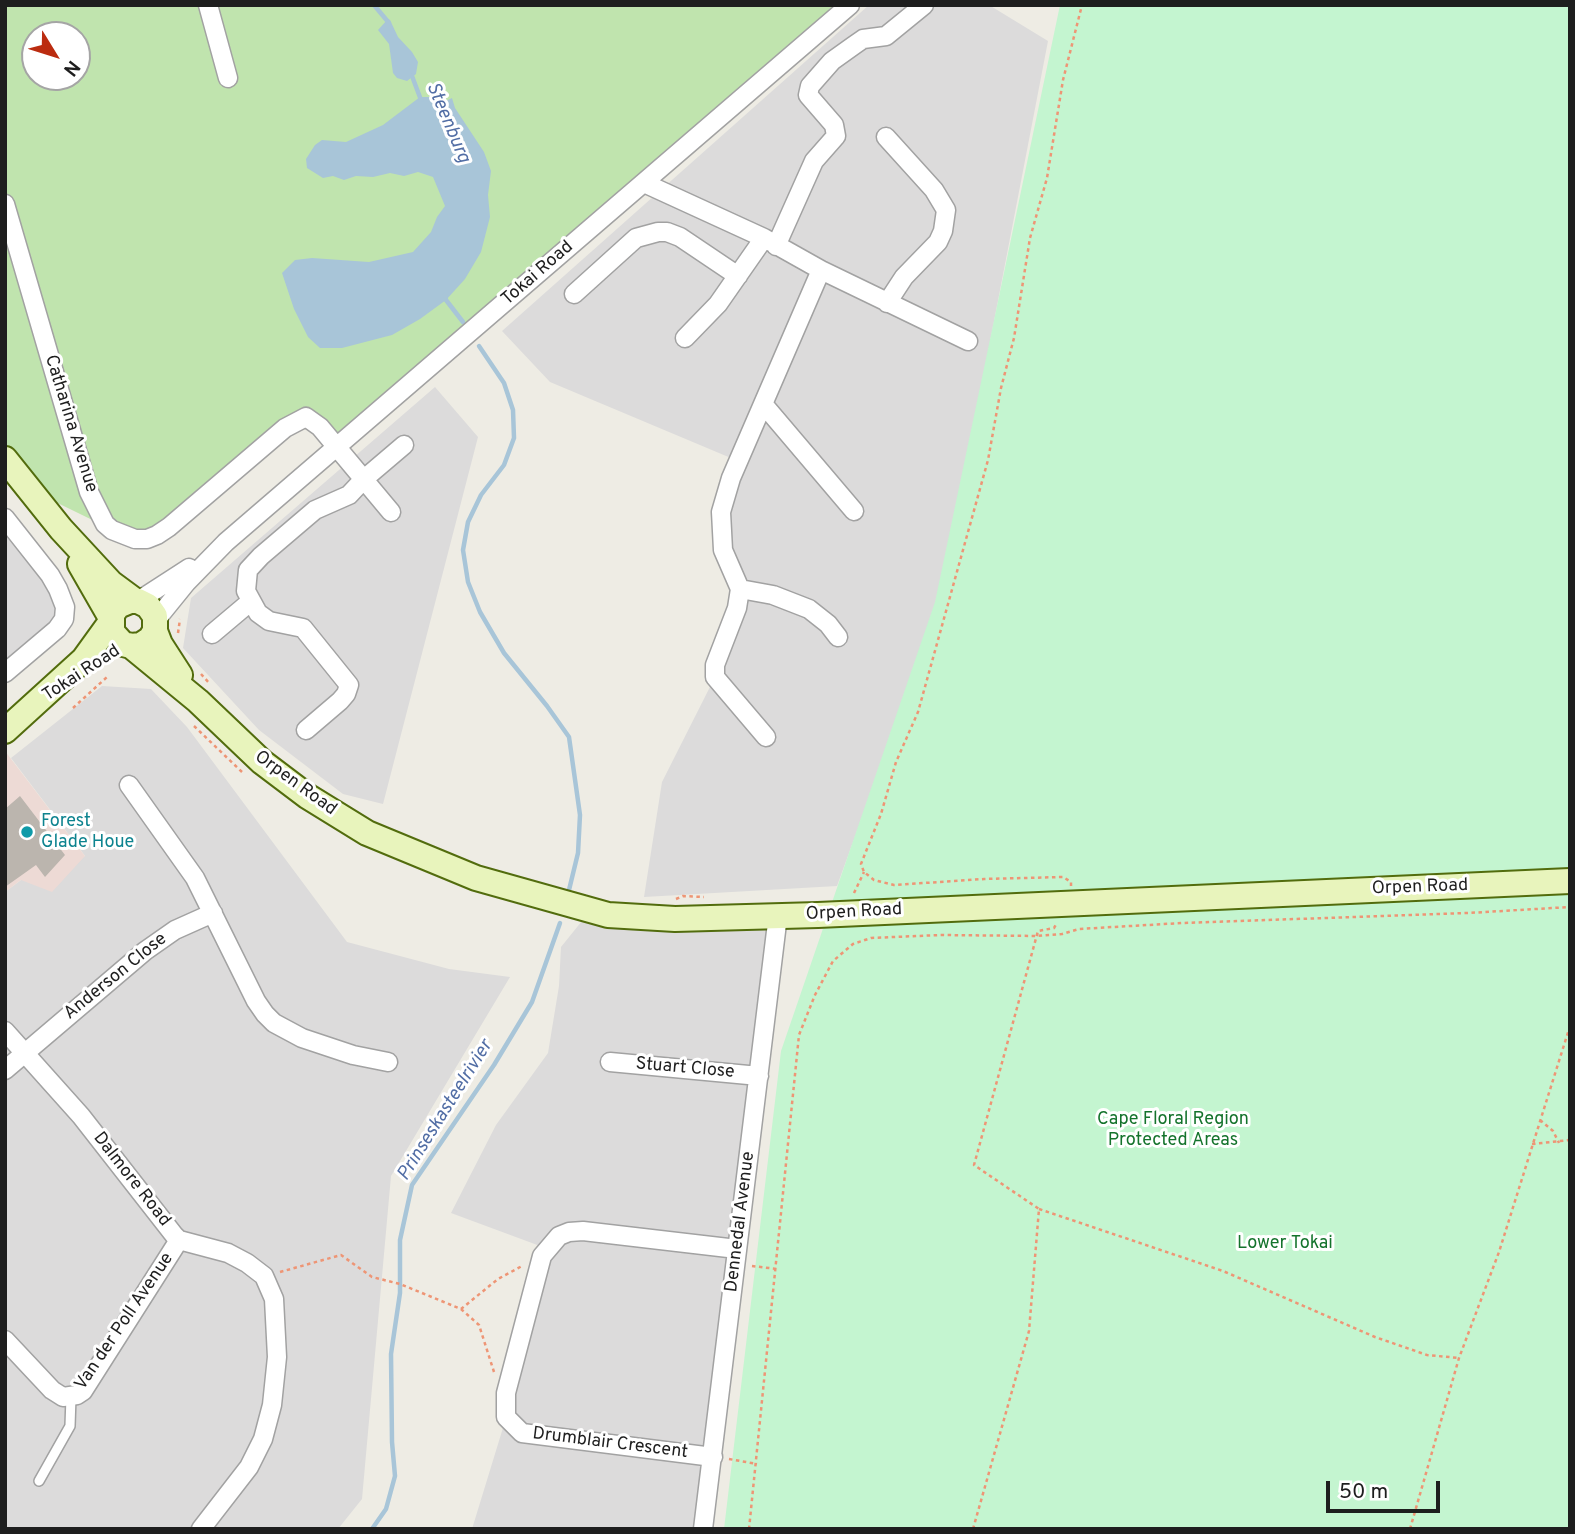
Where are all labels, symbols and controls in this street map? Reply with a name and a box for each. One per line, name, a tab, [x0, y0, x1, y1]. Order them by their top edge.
north arrow	[21, 21, 91, 91]
text: N	[57, 55, 85, 80]
water label: Steenburg	[420, 79, 474, 167]
street label: Tokai Road	[498, 237, 578, 311]
street label: Catharina Avenue	[39, 353, 101, 495]
street label: Tokai Road	[39, 641, 125, 707]
street label: Orpen Road	[250, 747, 340, 821]
place label: Forest Glade Houe	[41, 811, 134, 854]
marker: Forest Glade Houe	[19, 824, 35, 840]
street label: Orpen Road	[1371, 876, 1469, 900]
street label: Orpen Road	[805, 900, 903, 926]
street label: Anderson Close	[60, 929, 172, 1025]
water label: Prinseskasteelrivier	[394, 1036, 498, 1186]
street label: Stuart Close	[635, 1054, 735, 1084]
park label: Cape Floral Region Protected Areas	[1097, 1109, 1249, 1152]
street label: Dalmore Road	[87, 1129, 175, 1231]
street label: Dennedal Avenue	[722, 1150, 760, 1294]
park label: Lower Tokai	[1237, 1233, 1333, 1255]
street label: Van der Poll Avenue	[71, 1249, 179, 1395]
street label: Drumblair Crescent	[531, 1424, 689, 1464]
scale bar	[1330, 1468, 1444, 1512]
text: 50 m	[1339, 1479, 1388, 1506]

